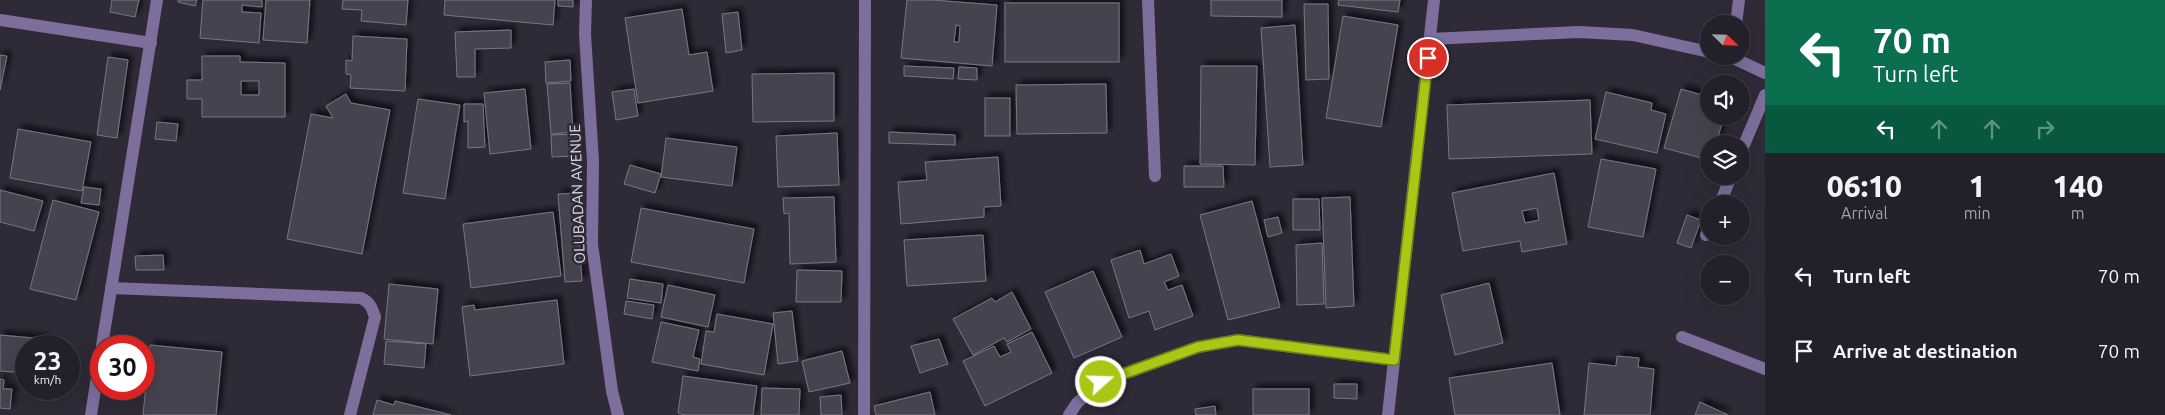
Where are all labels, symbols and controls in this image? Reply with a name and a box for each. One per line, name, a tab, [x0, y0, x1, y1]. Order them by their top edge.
north arrow	[1700, 15, 1750, 65]
map controls	[1700, 15, 1750, 305]
icon: left	[1790, 20, 1855, 85]
text: 70 m	[1873, 20, 1951, 60]
pin	[1407, 37, 1449, 79]
icon: arrive	[1414, 44, 1442, 72]
text: Turn left	[1873, 61, 1958, 86]
button: sound	[1700, 75, 1750, 125]
icon: left	[1872, 115, 1900, 143]
icon: ahead	[1925, 115, 1953, 143]
icon: ahead	[1978, 115, 2006, 143]
icon: right	[2031, 115, 2059, 143]
street label: OLUBADAN AVENUE	[566, 124, 588, 264]
button: layers	[1700, 135, 1750, 185]
text: 06:10	[1827, 169, 1902, 203]
text: 1	[1969, 169, 1986, 203]
text: 140	[2052, 169, 2103, 203]
button: +	[1700, 195, 1750, 245]
text: Arrival	[1841, 204, 1888, 222]
text: min	[1964, 204, 1991, 222]
text: m	[2071, 204, 2085, 222]
button: −	[1700, 255, 1750, 305]
icon: left	[1790, 262, 1818, 290]
text: Turn left	[1833, 265, 1911, 287]
text: 70 m	[2098, 265, 2140, 287]
speed limit sign: 30	[90, 335, 155, 400]
icon: arrive	[1790, 337, 1818, 365]
text: Arrive at destination	[1833, 340, 2018, 362]
text: 70 m	[2098, 340, 2140, 362]
text: 23	[33, 347, 62, 375]
position arrow	[1074, 355, 1126, 407]
text: km/h	[34, 373, 61, 386]

